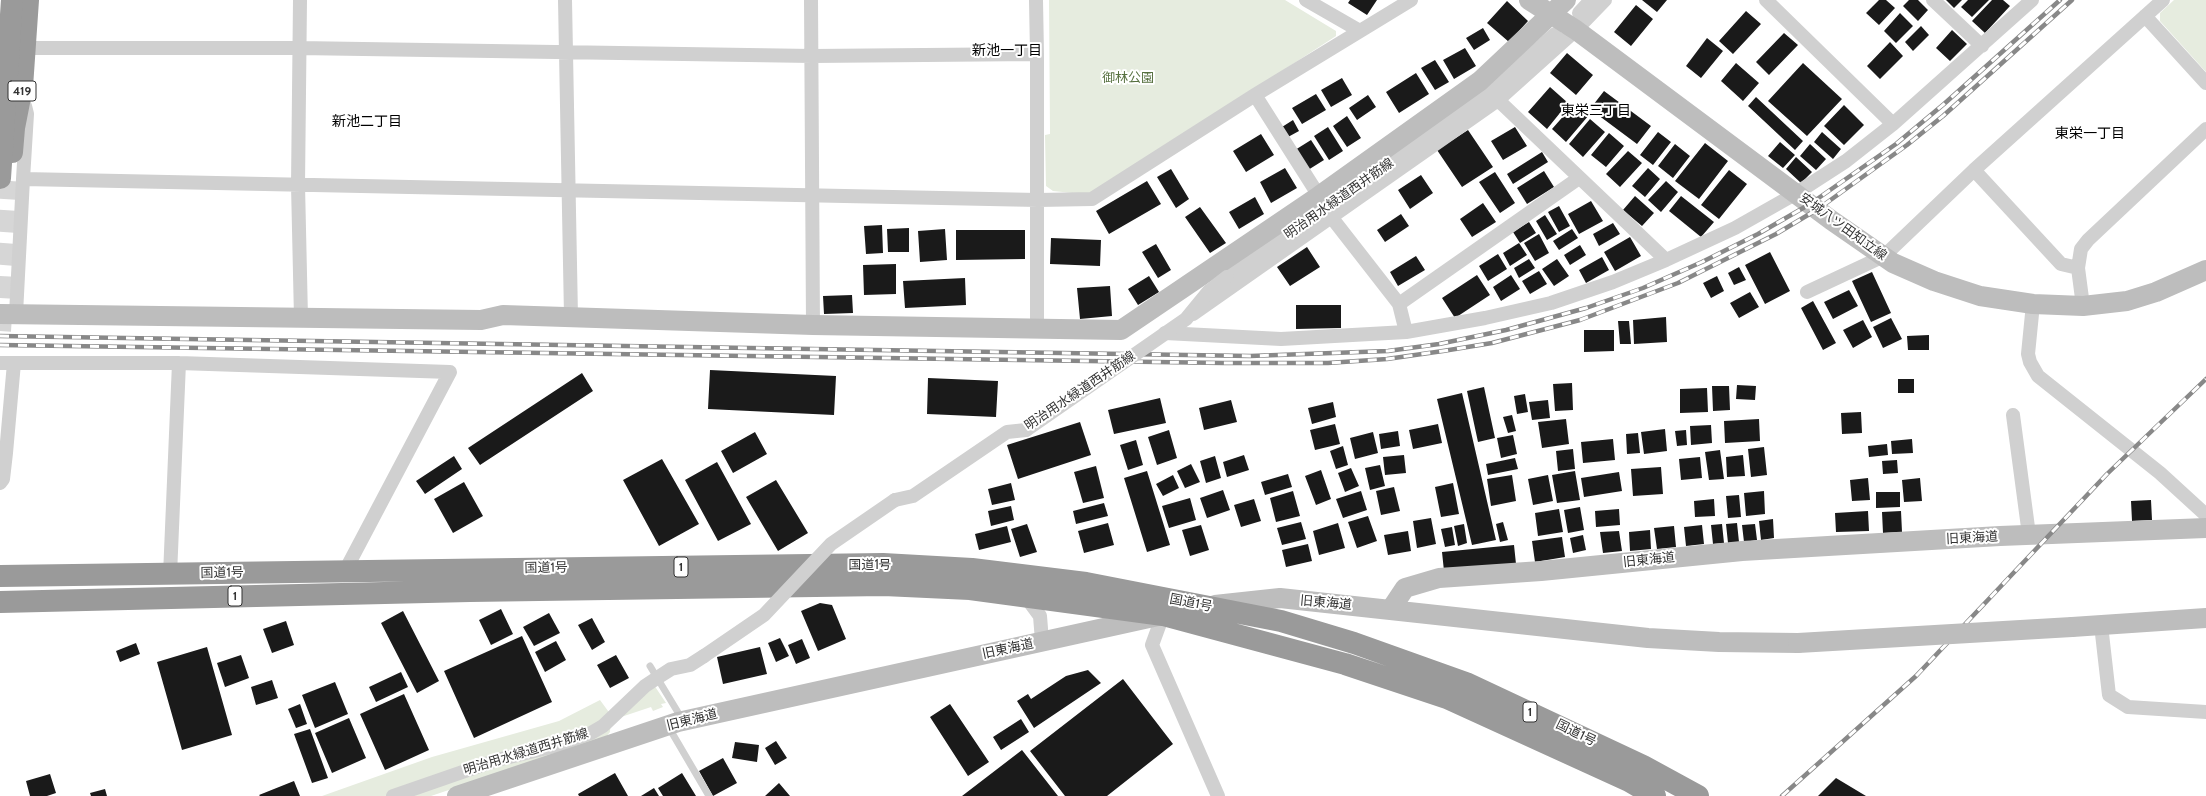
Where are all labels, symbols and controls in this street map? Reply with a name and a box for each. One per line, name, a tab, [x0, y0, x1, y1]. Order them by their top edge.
district label: 新池一丁目	[972, 43, 1042, 59]
park label: 御林公園	[1102, 70, 1154, 86]
road number: 419	[8, 81, 36, 101]
district label: 東栄三丁目	[1561, 103, 1631, 119]
district label: 新池二丁目	[332, 114, 402, 130]
district label: 東栄一丁目	[2055, 126, 2125, 142]
street label: 明治用水緑道西井筋線	[1281, 155, 1397, 243]
street label: 安城八ツ田知立線	[1796, 190, 1890, 264]
street label: 明治用水緑道西井筋線	[1022, 348, 1138, 434]
street label: 旧東海道	[1946, 529, 1998, 547]
street label: 旧東海道	[1622, 550, 1676, 570]
road number: 1	[674, 557, 688, 577]
street label: 国道1号	[848, 557, 892, 573]
street label: 国道1号	[524, 560, 568, 576]
street label: 国道1号	[200, 565, 244, 581]
road number: 1	[228, 586, 242, 606]
street label: 国道1号	[1168, 591, 1214, 615]
street label: 旧東海道	[1299, 593, 1353, 613]
street label: 旧東海道	[981, 636, 1035, 662]
road number: 1	[1523, 702, 1537, 722]
street label: 旧東海道	[665, 706, 719, 734]
street label: 国道1号	[1553, 717, 1599, 749]
street label: 明治用水緑道西井筋線	[462, 726, 590, 778]

